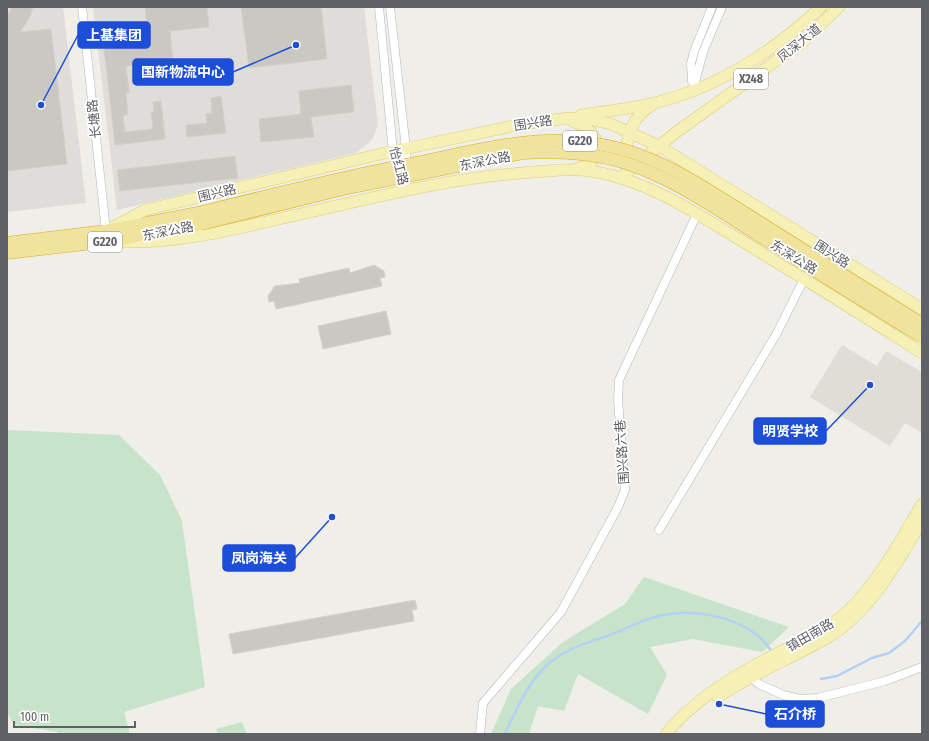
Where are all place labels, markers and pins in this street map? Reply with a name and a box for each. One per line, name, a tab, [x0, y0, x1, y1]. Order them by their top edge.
callout: 上基集团	[78, 22, 150, 48]
callout: 国新物流中心	[133, 59, 233, 85]
callout: 明贤学校	[754, 418, 826, 444]
callout: 凤岗海关	[223, 545, 295, 571]
callout: 石介桥	[766, 701, 824, 727]

